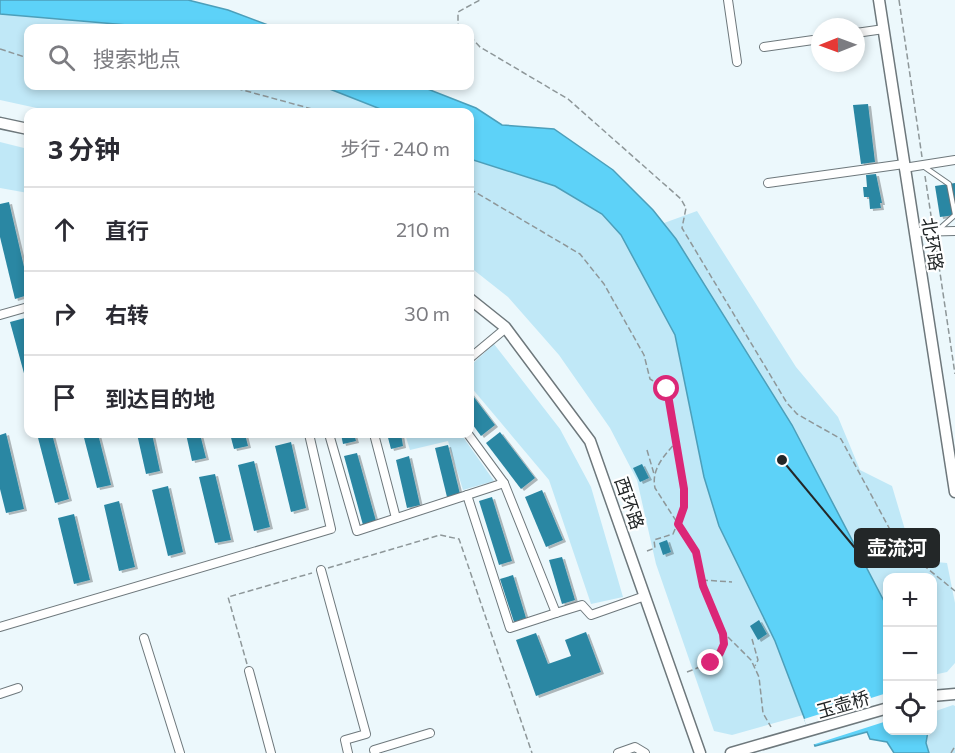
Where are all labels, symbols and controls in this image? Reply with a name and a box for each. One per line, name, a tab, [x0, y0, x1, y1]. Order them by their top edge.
north arrow	[811, 18, 865, 72]
search box	[24, 24, 474, 90]
icon: search	[45, 41, 78, 74]
text: 搜索地点	[93, 45, 181, 72]
text: 3 分钟	[48, 133, 120, 164]
text: 步行 · 240 m	[341, 136, 450, 160]
icon: ahead	[48, 213, 81, 246]
street label: 北环路	[918, 216, 948, 272]
text: 直行	[105, 217, 149, 244]
text: 210 m	[396, 217, 450, 241]
icon: right	[48, 297, 81, 330]
text: 右转	[105, 301, 149, 328]
text: 30 m	[404, 301, 450, 325]
route start	[653, 375, 679, 401]
icon: arrive	[48, 381, 81, 414]
text: 到达目的地	[105, 385, 215, 412]
street label: 西环路	[611, 474, 649, 532]
callout: 壶流河	[855, 529, 939, 567]
text: 壶流河	[867, 535, 927, 559]
map controls	[883, 573, 937, 735]
button: +	[883, 573, 937, 627]
button: −	[883, 627, 937, 681]
route end	[697, 649, 723, 675]
button: locate	[883, 681, 937, 735]
street label: 玉壶桥	[814, 686, 872, 722]

